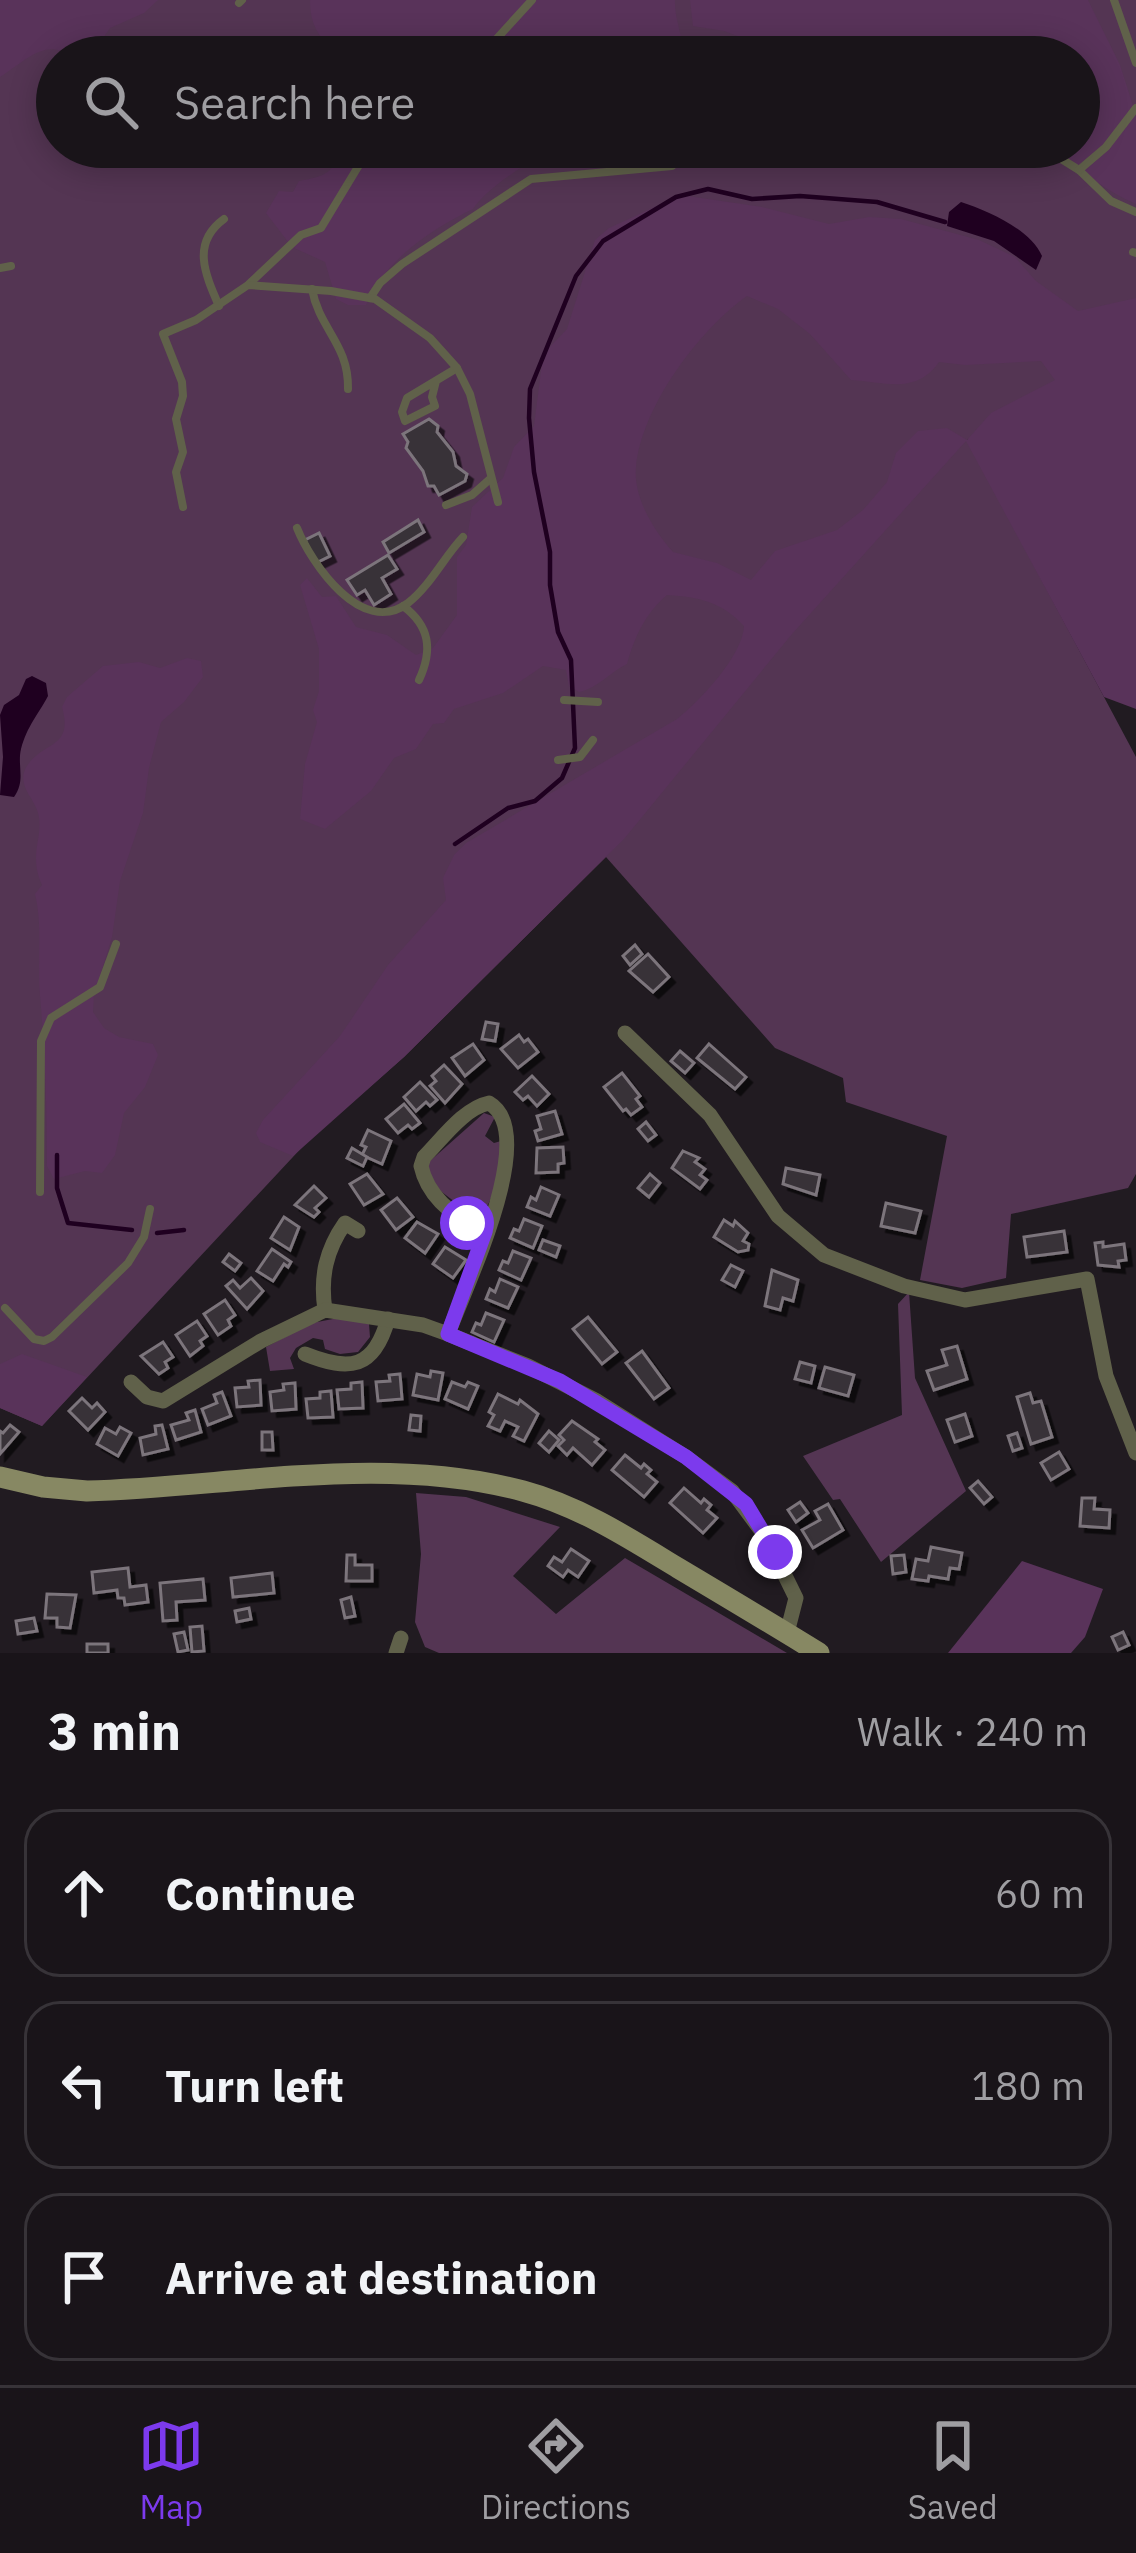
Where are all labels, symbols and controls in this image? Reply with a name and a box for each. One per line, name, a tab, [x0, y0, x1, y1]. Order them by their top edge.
search box	[36, 36, 1100, 168]
icon: search	[78, 69, 144, 135]
text: Search here	[174, 73, 415, 131]
route start	[440, 1196, 494, 1250]
route end	[748, 1525, 802, 1579]
text: 3 min	[48, 1698, 181, 1764]
text: Walk · 240 m	[857, 1706, 1088, 1757]
icon: ahead	[51, 1860, 117, 1926]
text: Continue	[165, 1864, 356, 1922]
text: 60 m	[995, 1868, 1085, 1919]
icon: left	[51, 2052, 117, 2118]
text: Turn left	[165, 2056, 344, 2114]
text: 180 m	[972, 2060, 1085, 2111]
icon: arrive	[51, 2244, 117, 2310]
text: Arrive at destination	[165, 2248, 598, 2306]
tab: Map	[138, 2413, 204, 2528]
tab: Directions	[481, 2413, 631, 2528]
tab: Saved	[908, 2413, 998, 2528]

